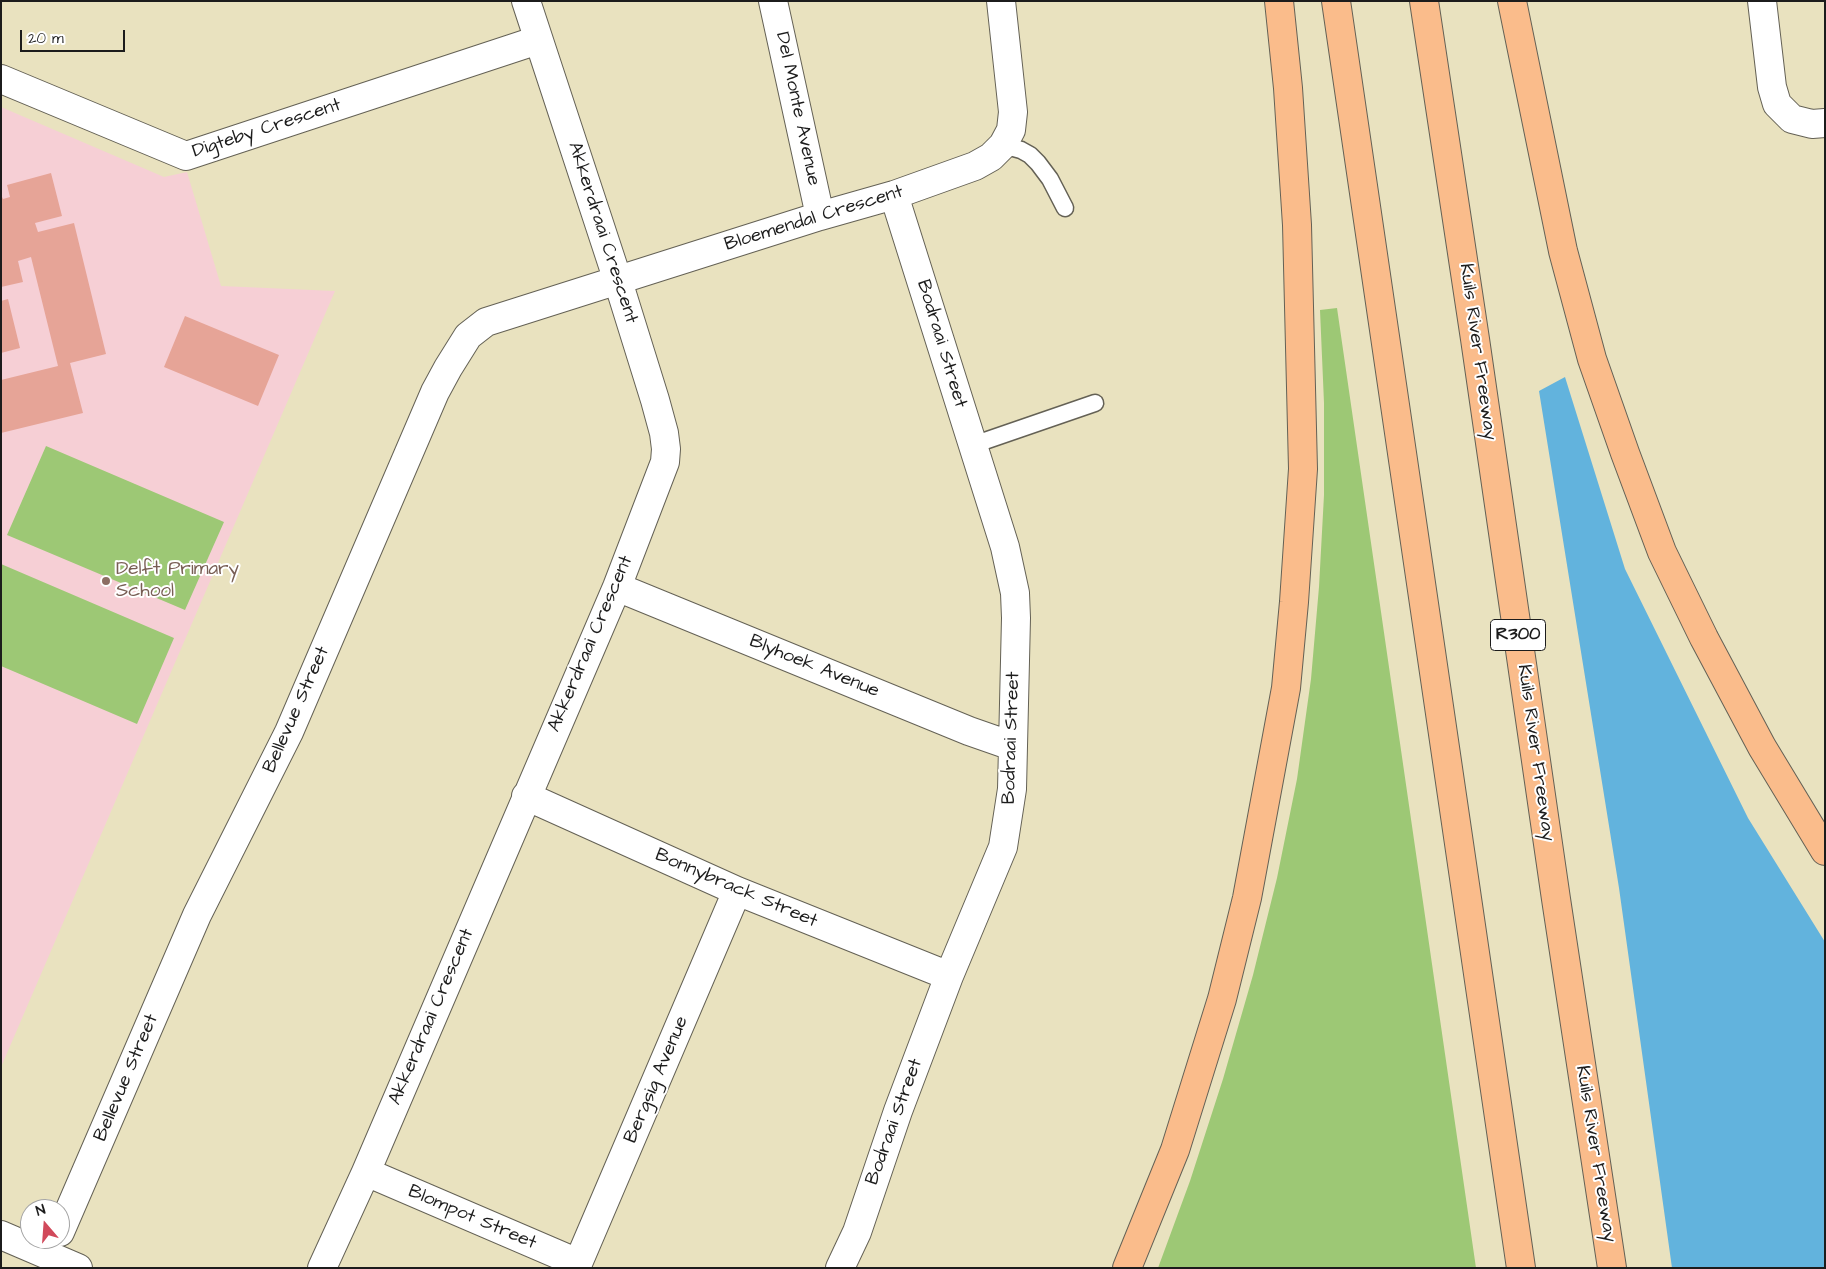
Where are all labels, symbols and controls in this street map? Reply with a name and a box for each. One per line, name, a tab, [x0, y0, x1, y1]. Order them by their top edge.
scale bar	[22, 20, 128, 52]
text: 20 m	[28, 28, 64, 49]
street label: Del Monte Avenue	[770, 30, 824, 188]
street label: Digteby Crescent	[190, 94, 344, 164]
street label: Akkerdraai Crescent	[562, 139, 642, 327]
street label: Bloemendal Crescent	[722, 181, 906, 257]
street label: Kuils River Freeway	[1453, 262, 1501, 442]
street label: Bodraai Street	[911, 277, 971, 411]
street label: Akkerdraai Crescent	[543, 552, 639, 736]
place label: Delft Primary School	[116, 559, 239, 603]
marker: Delft Primary School	[100, 575, 112, 587]
road number: R300	[1490, 620, 1546, 650]
street label: Blyhoek Avenue	[746, 631, 882, 703]
street label: Bellevue Street	[259, 643, 335, 777]
street label: Kuils River Freeway	[1511, 663, 1559, 843]
street label: Bodraai Street	[998, 671, 1026, 805]
street label: Bonnybrack Street	[651, 844, 821, 934]
street label: Akkerdraai Crescent	[384, 925, 480, 1109]
street label: Bellevue Street	[90, 1011, 164, 1145]
street label: Bergsig Avenue	[620, 1013, 694, 1147]
street label: Bodraai Street	[862, 1056, 928, 1188]
street label: Kuils River Freeway	[1570, 1064, 1620, 1244]
street label: Blompot Street	[404, 1181, 540, 1255]
north arrow	[20, 1199, 70, 1249]
text: N	[33, 1200, 48, 1222]

